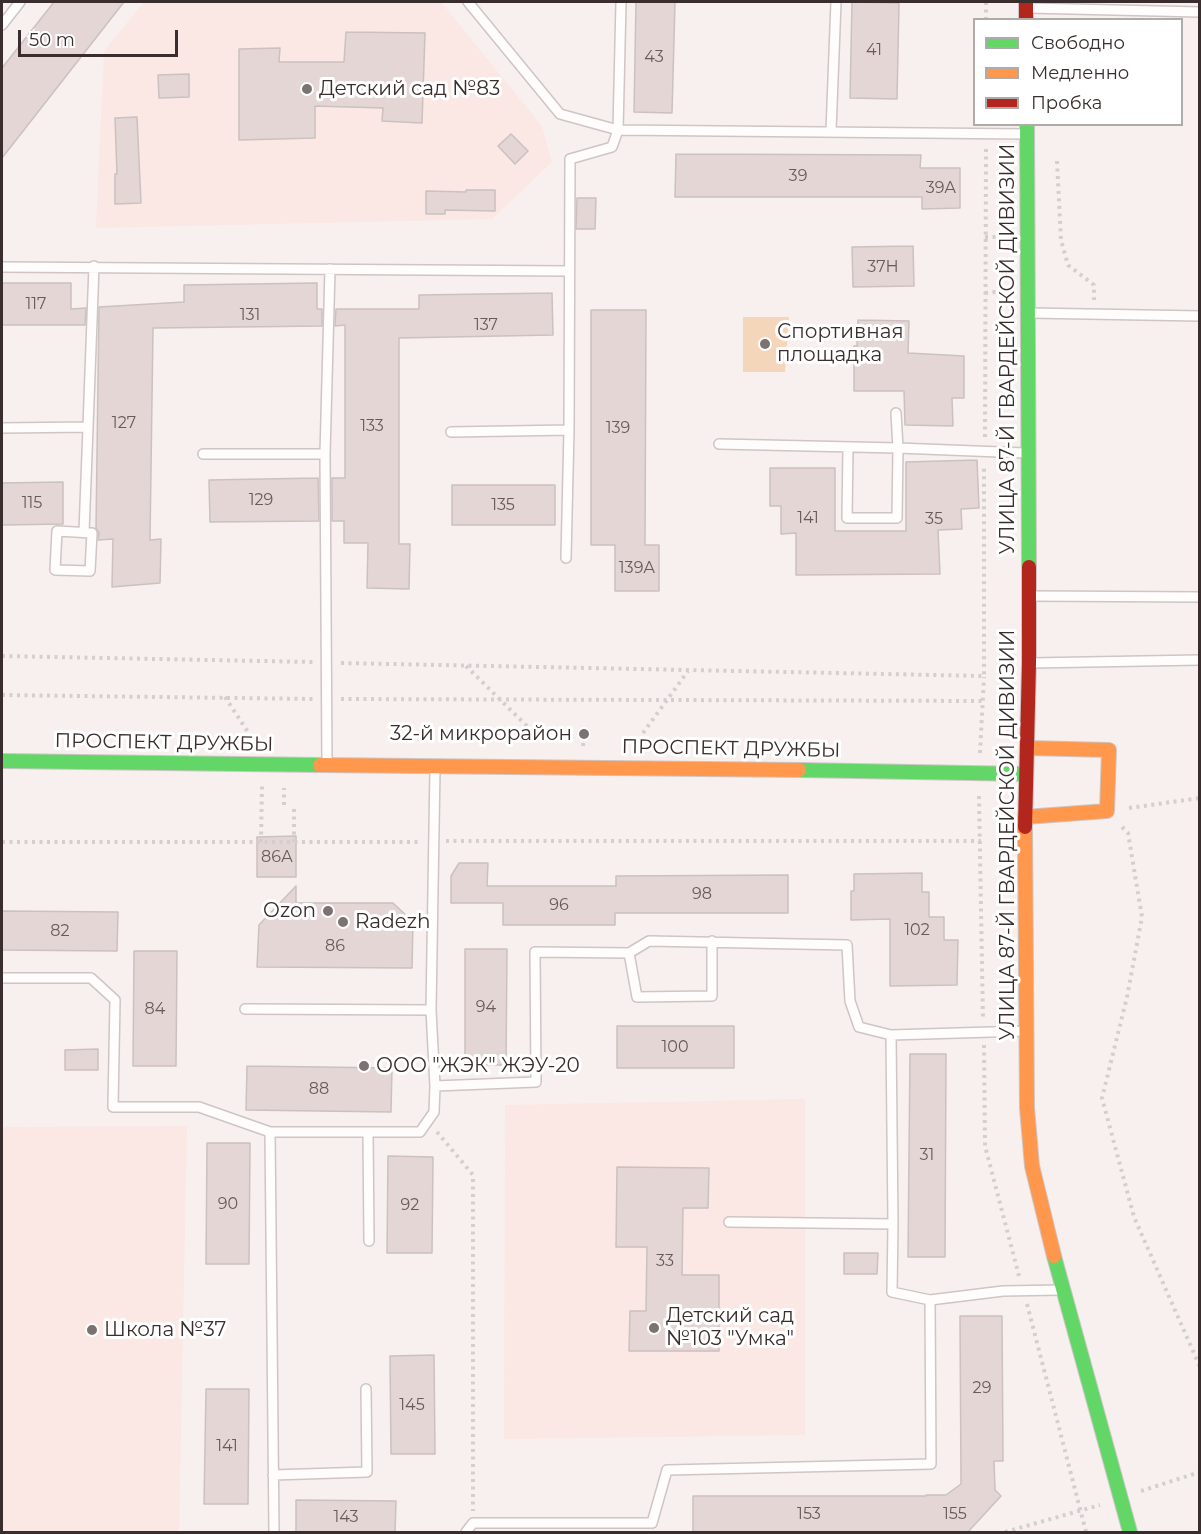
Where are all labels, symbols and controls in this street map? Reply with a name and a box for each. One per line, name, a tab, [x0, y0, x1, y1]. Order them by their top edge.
scale bar	[21, 18, 182, 56]
legend	[973, 18, 1183, 126]
text: 50 m	[29, 29, 75, 51]
text: Свободно	[1031, 32, 1125, 54]
house number: 41	[866, 40, 882, 60]
house number: 43	[644, 47, 664, 67]
text: Медленно	[1031, 62, 1129, 84]
place label: Детский сад №83	[319, 77, 500, 101]
marker: Детский сад №83	[300, 82, 314, 96]
text: Пробка	[1031, 92, 1102, 114]
street label: УЛИЦА 87-Й ГВАРДЕЙСКОЙ ДИВИЗИИ	[996, 144, 1020, 554]
house number: 39	[789, 166, 807, 186]
house number: 39А	[926, 178, 956, 198]
house number: 37Н	[867, 257, 899, 277]
house number: 117	[26, 294, 46, 314]
house number: 131	[240, 305, 260, 325]
house number: 137	[474, 315, 498, 335]
place label: Спортивная площадка	[777, 320, 903, 367]
marker: Спортивная площадка	[758, 337, 772, 351]
house number: 127	[112, 413, 136, 433]
house number: 133	[360, 416, 384, 436]
house number: 139	[606, 418, 630, 438]
house number: 129	[249, 490, 273, 510]
house number: 115	[22, 493, 42, 513]
house number: 135	[491, 495, 515, 515]
house number: 141	[797, 508, 819, 528]
house number: 35	[925, 509, 943, 529]
house number: 139А	[619, 558, 655, 578]
street label: УЛИЦА 87-Й ГВАРДЕЙСКОЙ ДИВИЗИИ	[996, 630, 1020, 1040]
place label: 32-й микрорайон	[390, 722, 572, 746]
marker: 32-й микрорайон	[577, 727, 591, 741]
street label: ПРОСПЕКТ ДРУЖБЫ	[54, 729, 274, 757]
street label: ПРОСПЕКТ ДРУЖБЫ	[621, 735, 841, 763]
house number: 86А	[261, 847, 293, 867]
house number: 98	[692, 884, 712, 904]
house number: 96	[549, 895, 569, 915]
place label: Ozon	[263, 899, 316, 923]
marker: Ozon	[321, 904, 335, 918]
place label: Radezh	[355, 910, 430, 934]
marker: Radezh	[336, 915, 350, 929]
house number: 102	[904, 920, 930, 940]
house number: 82	[50, 921, 70, 941]
house number: 86	[325, 936, 345, 956]
house number: 94	[476, 997, 496, 1017]
house number: 84	[145, 999, 165, 1019]
house number: 100	[662, 1037, 688, 1057]
place label: ООО "ЖЭК" ЖЭУ-20	[376, 1054, 580, 1078]
marker: ООО "ЖЭК" ЖЭУ-20	[357, 1059, 371, 1073]
house number: 88	[309, 1079, 329, 1099]
house number: 31	[920, 1145, 934, 1165]
house number: 90	[218, 1194, 238, 1214]
house number: 92	[401, 1195, 419, 1215]
house number: 33	[656, 1251, 674, 1271]
place label: Детский сад №103 "Умка"	[666, 1304, 794, 1351]
place label: Школа №37	[104, 1318, 226, 1342]
marker: Детский сад №103 "Умка"	[647, 1321, 661, 1335]
marker: Школа №37	[85, 1323, 99, 1337]
house number: 29	[973, 1378, 991, 1398]
house number: 145	[399, 1395, 425, 1415]
house number: 141	[216, 1436, 238, 1456]
house number: 153	[797, 1504, 821, 1524]
house number: 155	[943, 1504, 967, 1524]
house number: 143	[333, 1507, 359, 1527]

